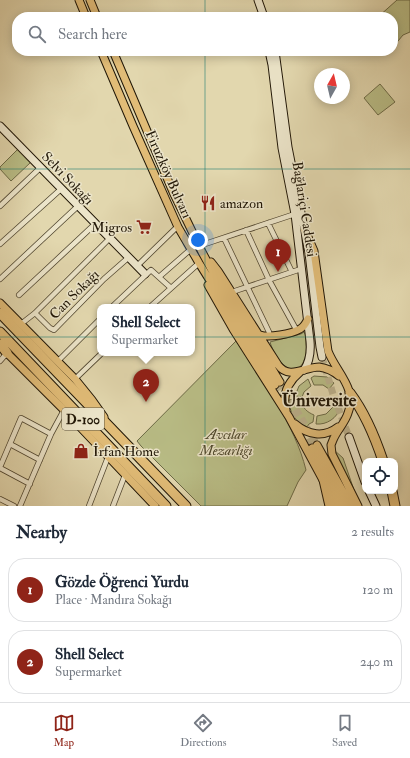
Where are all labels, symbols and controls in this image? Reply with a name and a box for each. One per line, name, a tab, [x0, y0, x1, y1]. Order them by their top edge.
search box	[12, 12, 398, 56]
icon: search	[26, 23, 48, 45]
text: Search here	[58, 25, 127, 44]
north arrow	[314, 68, 350, 104]
street label: Firuzköy Bulvarı	[141, 128, 196, 221]
street label: Selvi Sokağı	[38, 148, 97, 209]
street label: Bağlariçi Caddesi	[289, 160, 320, 258]
restaurant icon: amazon	[199, 194, 217, 212]
place label: amazon	[220, 195, 263, 212]
supermarket icon: Migros	[135, 218, 153, 236]
place label: Migros	[91, 219, 132, 236]
your location	[188, 230, 208, 250]
pin: 1	[265, 239, 291, 272]
street label: Can Sokağı	[46, 266, 103, 323]
popup	[97, 304, 195, 356]
text: Shell Select	[112, 313, 180, 332]
text: Supermarket	[112, 332, 178, 348]
pin: 2	[133, 369, 159, 402]
district label: Üniversite	[282, 389, 357, 412]
road number: D-100	[62, 408, 104, 430]
park label: Avcılar Mezarlığı	[198, 426, 253, 459]
shop icon: İrfan Home	[72, 442, 90, 460]
place label: İrfan Home	[93, 443, 159, 460]
map controls	[362, 458, 398, 494]
button: locate	[362, 458, 398, 494]
text: Nearby	[16, 522, 67, 543]
text: 2 results	[351, 524, 394, 540]
text: Gözde Öğrenci Yurdu	[55, 573, 189, 592]
text: 1	[28, 582, 32, 598]
text: 120 m	[362, 582, 393, 598]
text: Place · Mandıra Sokağı	[55, 592, 172, 608]
text: Shell Select	[55, 645, 124, 664]
text: 2	[27, 654, 33, 670]
text: 240 m	[360, 654, 393, 670]
text: Supermarket	[55, 664, 122, 680]
tab: Map	[53, 712, 75, 749]
tab: Directions	[180, 712, 227, 749]
tab: Saved	[332, 712, 357, 749]

